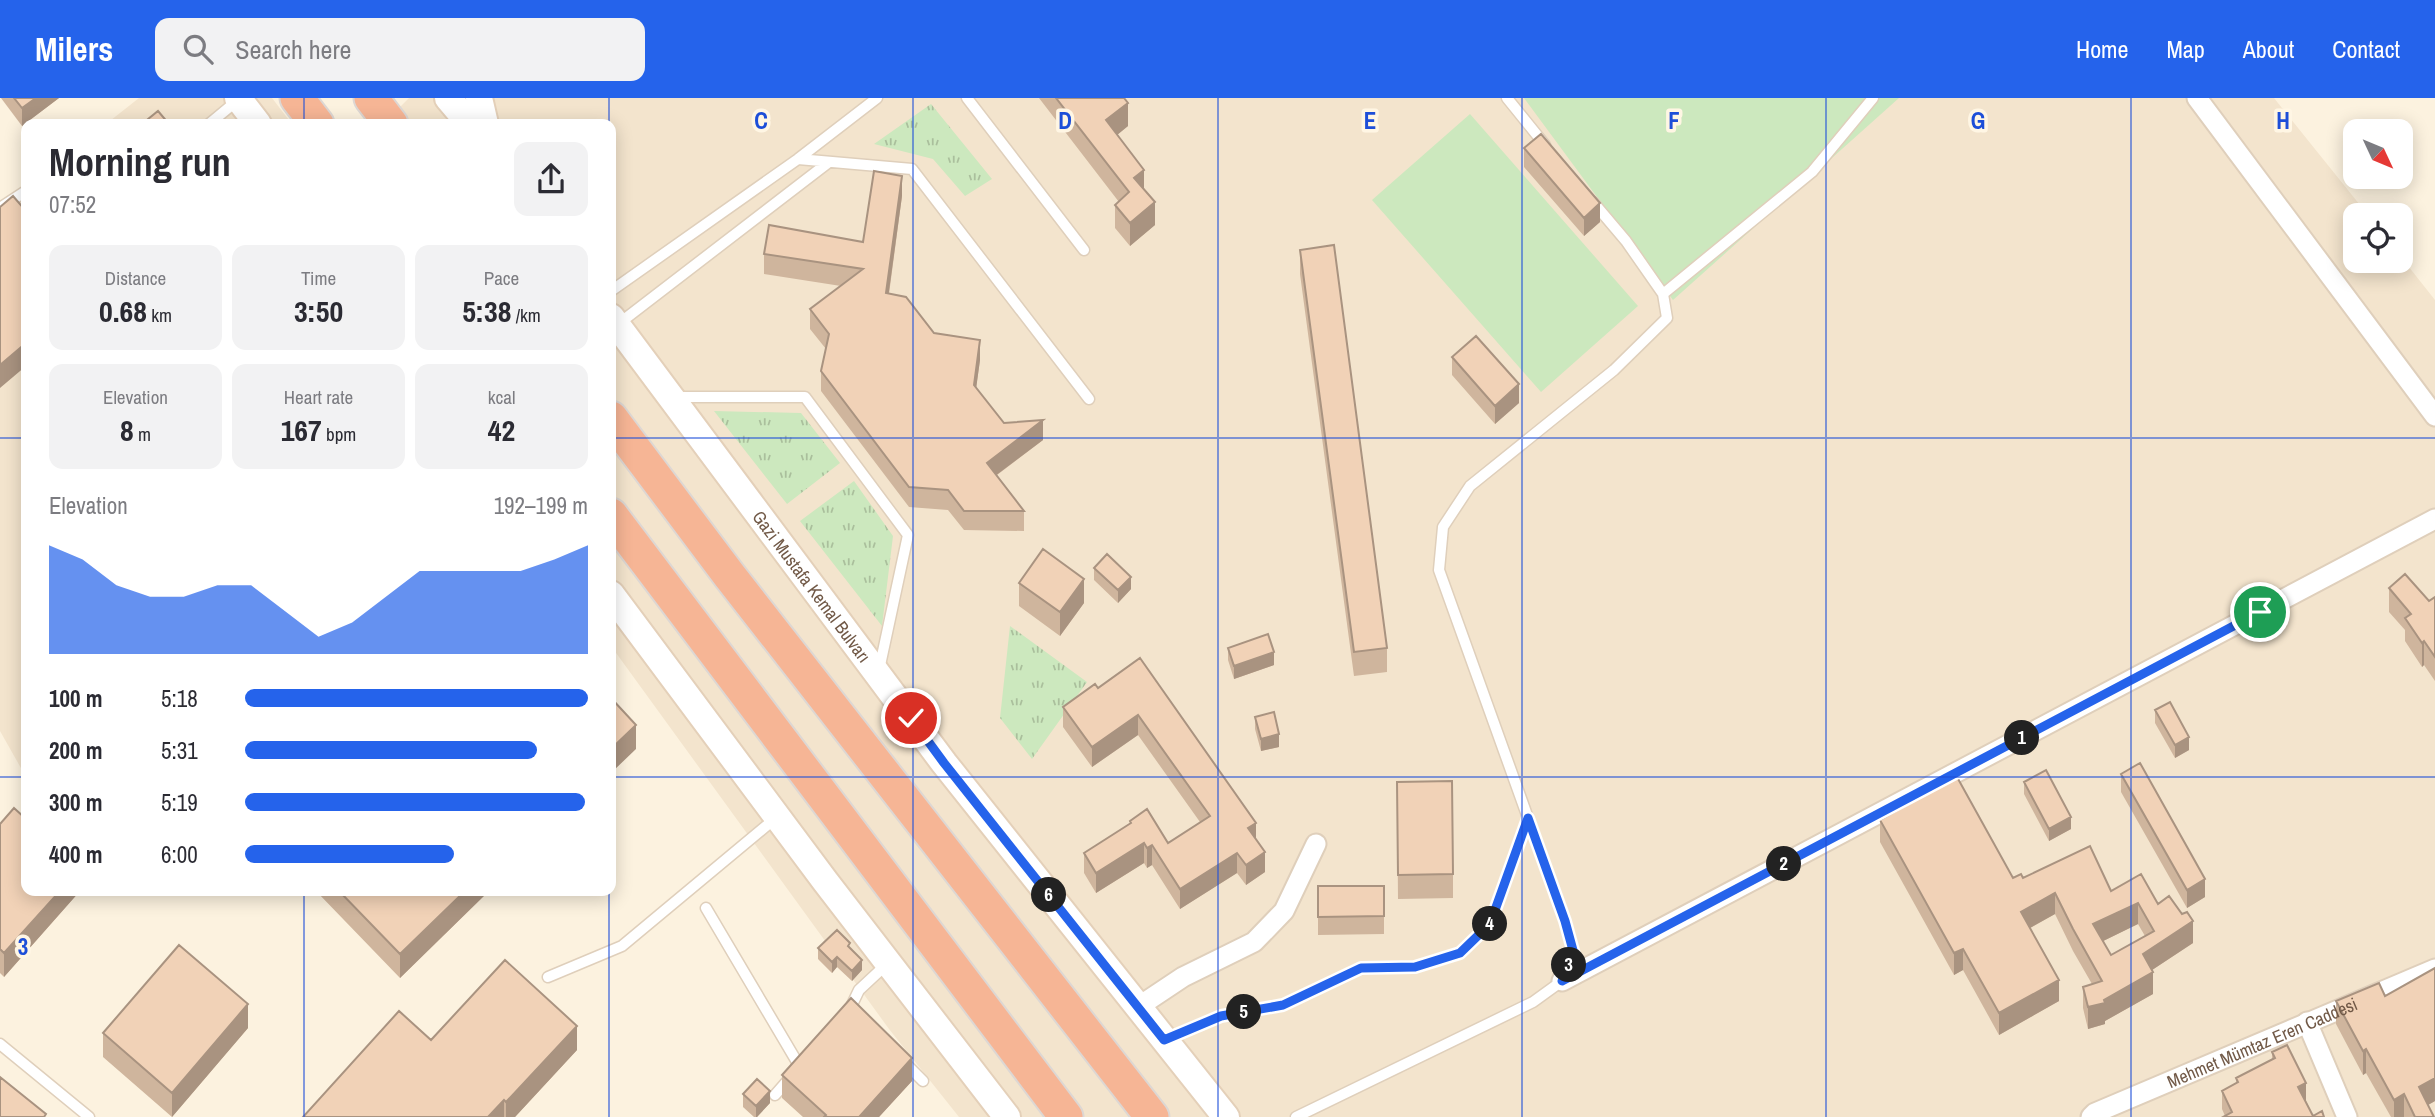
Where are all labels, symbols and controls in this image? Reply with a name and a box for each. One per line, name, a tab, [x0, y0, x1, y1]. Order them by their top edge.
search box	[155, 18, 645, 81]
text: Milers	[35, 27, 113, 71]
icon: search	[179, 30, 217, 68]
text: Search here	[235, 32, 351, 67]
text: Home	[2076, 33, 2128, 65]
text: Map	[2166, 33, 2205, 65]
text: About	[2243, 33, 2294, 65]
text: Contact	[2332, 33, 2400, 65]
text: C	[754, 105, 768, 136]
text: D	[1058, 105, 1072, 136]
text: E	[1364, 105, 1376, 136]
text: F	[1668, 105, 1680, 136]
text: G	[1971, 105, 1985, 136]
text: H	[2276, 105, 2290, 136]
north arrow	[2343, 119, 2413, 189]
map controls	[2343, 119, 2413, 273]
text: Morning run	[49, 137, 231, 188]
button: share	[514, 142, 588, 216]
text: 07:52	[49, 189, 96, 220]
button: locate	[2343, 203, 2413, 273]
text: Distance	[105, 265, 166, 291]
text: Time	[301, 265, 336, 291]
text: Pace	[484, 265, 519, 291]
text: 0.68	[99, 291, 147, 331]
text: 3:50	[294, 291, 343, 331]
text: 5:38	[462, 291, 511, 331]
text: km	[147, 302, 172, 328]
text: /km	[511, 302, 541, 328]
text: Elevation	[103, 384, 168, 410]
text: Heart rate	[284, 384, 353, 410]
text: kcal	[488, 384, 515, 410]
text: 8	[120, 410, 134, 450]
text: 167	[281, 410, 322, 450]
text: 42	[488, 410, 515, 450]
text: m	[134, 421, 151, 447]
text: bpm	[322, 421, 356, 447]
text: Elevation	[49, 490, 128, 521]
text: 192–199 m	[494, 490, 588, 521]
street label: Gazi Mustafa Kemal Bulvarı	[747, 505, 877, 667]
pin	[2230, 582, 2290, 642]
icon: arrive	[2241, 593, 2279, 631]
text: 100 m	[49, 683, 102, 714]
text: 5:18	[161, 683, 198, 714]
pin	[881, 688, 941, 748]
icon: check	[892, 699, 930, 737]
pin: 1	[2004, 720, 2039, 756]
text: 1	[2017, 724, 2026, 750]
text: 200 m	[49, 735, 102, 766]
text: 5:31	[161, 735, 198, 766]
text: 300 m	[49, 787, 102, 818]
text: 5:19	[161, 787, 198, 818]
text: 400 m	[49, 839, 102, 870]
text: 6:00	[161, 839, 198, 870]
pin: 2	[1766, 846, 1802, 882]
text: 2	[1779, 850, 1788, 876]
pin: 6	[1032, 878, 1066, 912]
text: 6	[1044, 881, 1053, 907]
pin: 4	[1472, 906, 1508, 942]
text: 4	[1485, 910, 1494, 936]
text: 3	[18, 931, 28, 962]
pin: 3	[1552, 948, 1586, 982]
text: 3	[1564, 951, 1573, 977]
street label: Mehmet Mümtaz Eren Caddesi	[2163, 991, 2361, 1094]
pin: 5	[1226, 995, 1262, 1030]
text: 5	[1239, 998, 1248, 1024]

